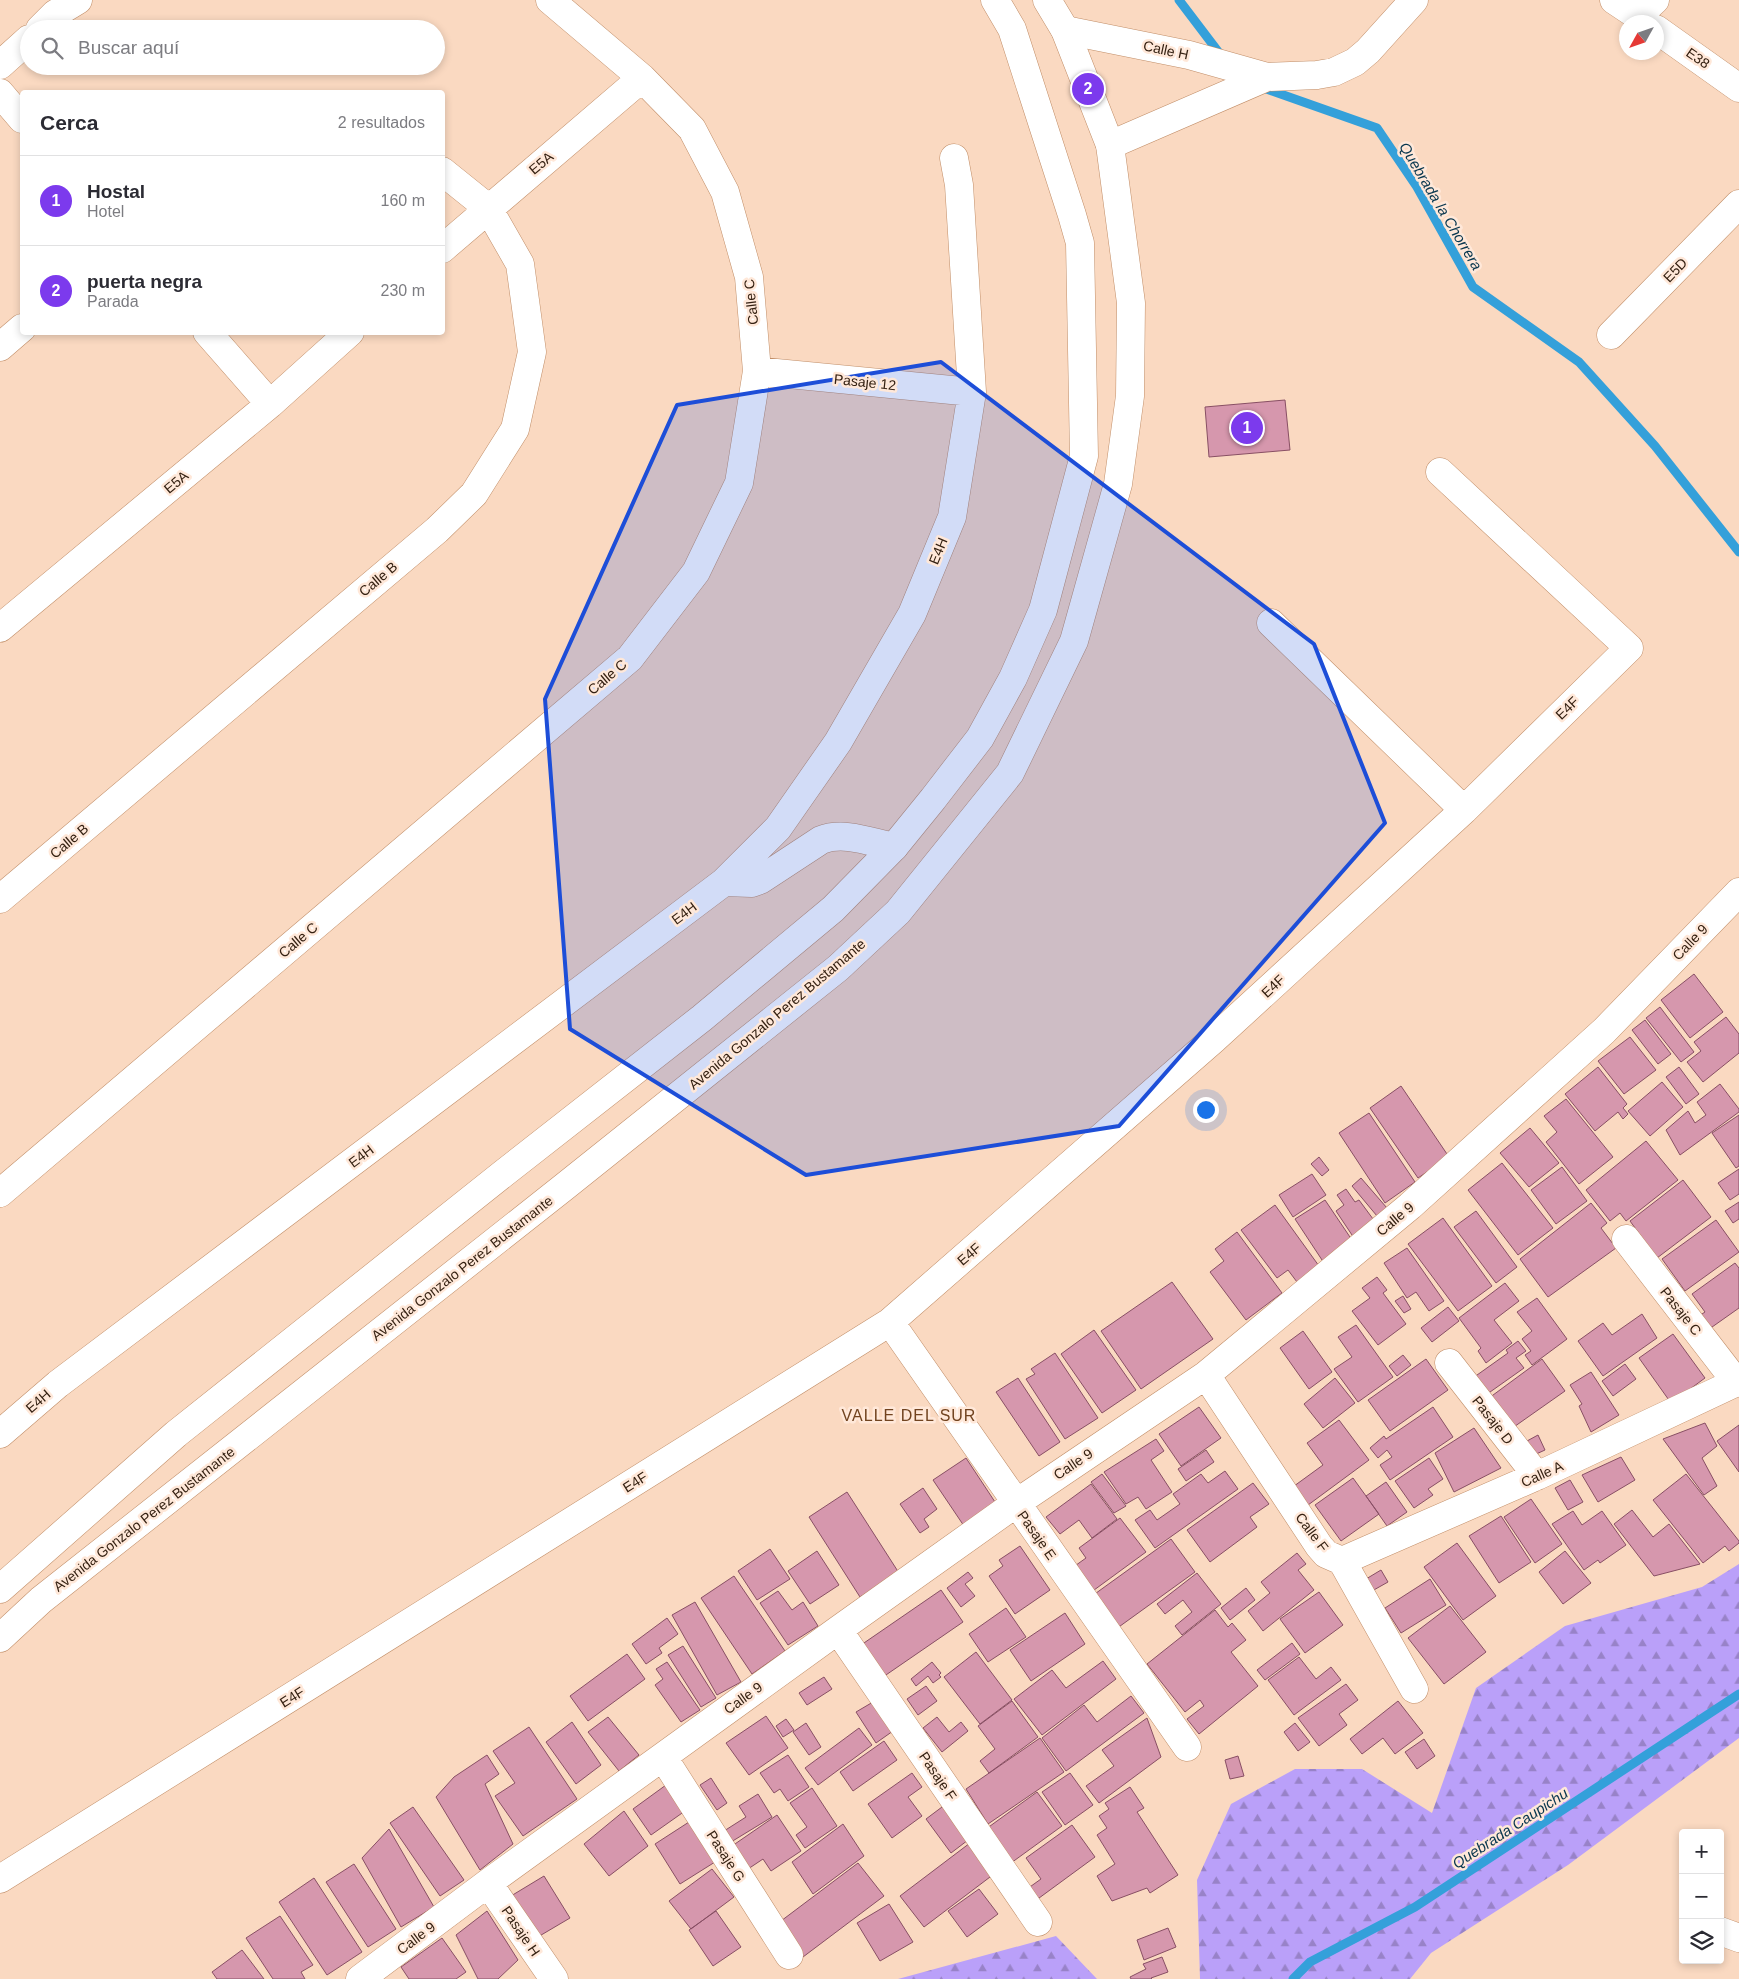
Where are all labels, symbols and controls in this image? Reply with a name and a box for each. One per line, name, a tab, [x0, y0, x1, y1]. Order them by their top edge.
north arrow	[1619, 15, 1664, 60]
search box	[20, 20, 445, 75]
icon: search	[38, 34, 66, 62]
text: Buscar aquí	[78, 37, 179, 58]
street label: Calle H	[1142, 37, 1190, 63]
street label: E38	[1683, 44, 1713, 72]
pin: 2	[1072, 70, 1104, 108]
text: Cerca	[40, 111, 98, 134]
text: 2 resultados	[338, 114, 425, 131]
water label: Quebrada la Chorrera	[1396, 139, 1486, 273]
street label: E5A	[526, 148, 557, 178]
text: Hostal	[87, 181, 145, 202]
text: 1	[52, 192, 60, 209]
text: 160 m	[381, 192, 425, 209]
text: Hotel	[87, 203, 124, 220]
street label: E5D	[1660, 255, 1690, 285]
text: puerta negra	[87, 271, 202, 292]
street label: Calle C	[741, 278, 761, 326]
text: 2	[52, 282, 60, 299]
text: 230 m	[381, 282, 425, 299]
text: Parada	[87, 293, 139, 310]
street label: Pasaje 12	[833, 371, 897, 393]
pin: 1	[1231, 409, 1263, 447]
street label: E5A	[161, 467, 192, 497]
street label: E4H	[925, 535, 951, 567]
street label: Calle B	[356, 558, 400, 600]
street label: Calle C	[584, 656, 630, 698]
street label: E4F	[1552, 693, 1582, 723]
street label: Calle B	[47, 820, 91, 862]
street label: E4H	[668, 898, 700, 928]
street label: Calle C	[275, 919, 321, 961]
street label: Calle 9	[1669, 921, 1711, 963]
street label: Avenida Gonzalo Perez Bustamante	[686, 935, 869, 1093]
street label: E4F	[1258, 971, 1288, 1001]
your location	[1193, 1097, 1219, 1123]
street label: E4H	[345, 1141, 377, 1171]
street label: Avenida Gonzalo Perez Bustamante	[368, 1192, 556, 1344]
street label: Calle 9	[1373, 1199, 1417, 1239]
street label: E4F	[954, 1240, 984, 1268]
street label: Pasaje C	[1657, 1284, 1705, 1338]
street label: E4H	[22, 1386, 54, 1416]
street label: Pasaje D	[1469, 1393, 1517, 1447]
district label: VALLE DEL SUR	[842, 1407, 976, 1424]
street label: Avenida Gonzalo Perez Bustamante	[50, 1443, 238, 1595]
street label: Calle 9	[1050, 1445, 1096, 1483]
street label: Calle A	[1518, 1457, 1566, 1490]
street label: E4F	[620, 1468, 650, 1496]
street label: Pasaje E	[1014, 1507, 1060, 1563]
street label: Calle F	[1292, 1509, 1332, 1555]
street label: Calle 9	[721, 1679, 765, 1717]
street label: E4F	[277, 1683, 307, 1711]
street label: Pasaje F	[916, 1749, 960, 1803]
water label: Quebrada Caupichu	[1449, 1784, 1571, 1872]
street label: Pasaje G	[704, 1827, 748, 1885]
map controls	[1679, 1829, 1724, 1964]
button: +	[1679, 1829, 1724, 1874]
button: −	[1679, 1874, 1724, 1919]
street label: Pasaje H	[498, 1903, 544, 1959]
street label: Calle 9	[394, 1918, 438, 1958]
button: layers	[1679, 1919, 1724, 1964]

